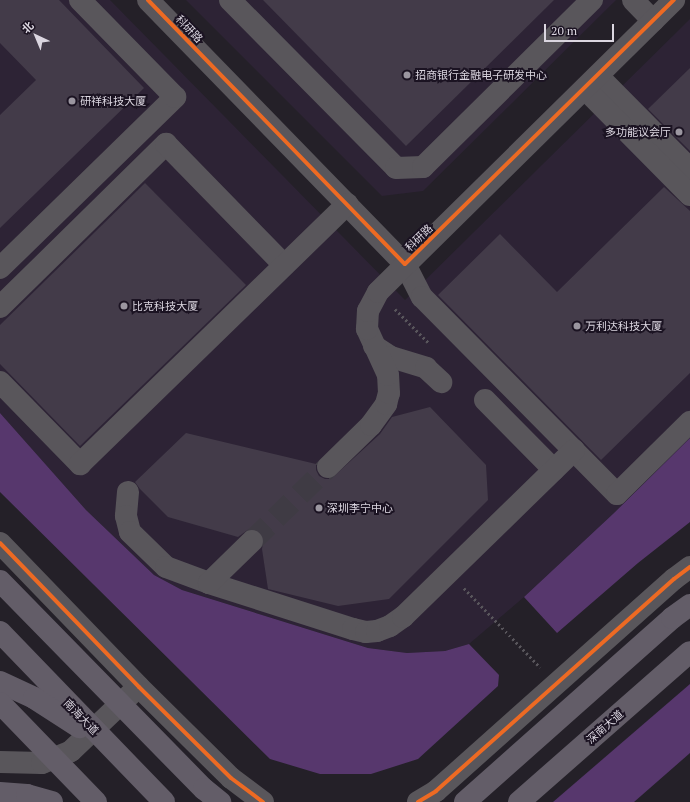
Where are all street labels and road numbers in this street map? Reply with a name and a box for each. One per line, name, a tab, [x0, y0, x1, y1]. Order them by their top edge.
street label: 科研路	[173, 13, 205, 45]
street label: 科研路	[403, 222, 435, 254]
street label: 南海大道	[61, 697, 101, 737]
street label: 深南大道	[584, 708, 626, 746]

